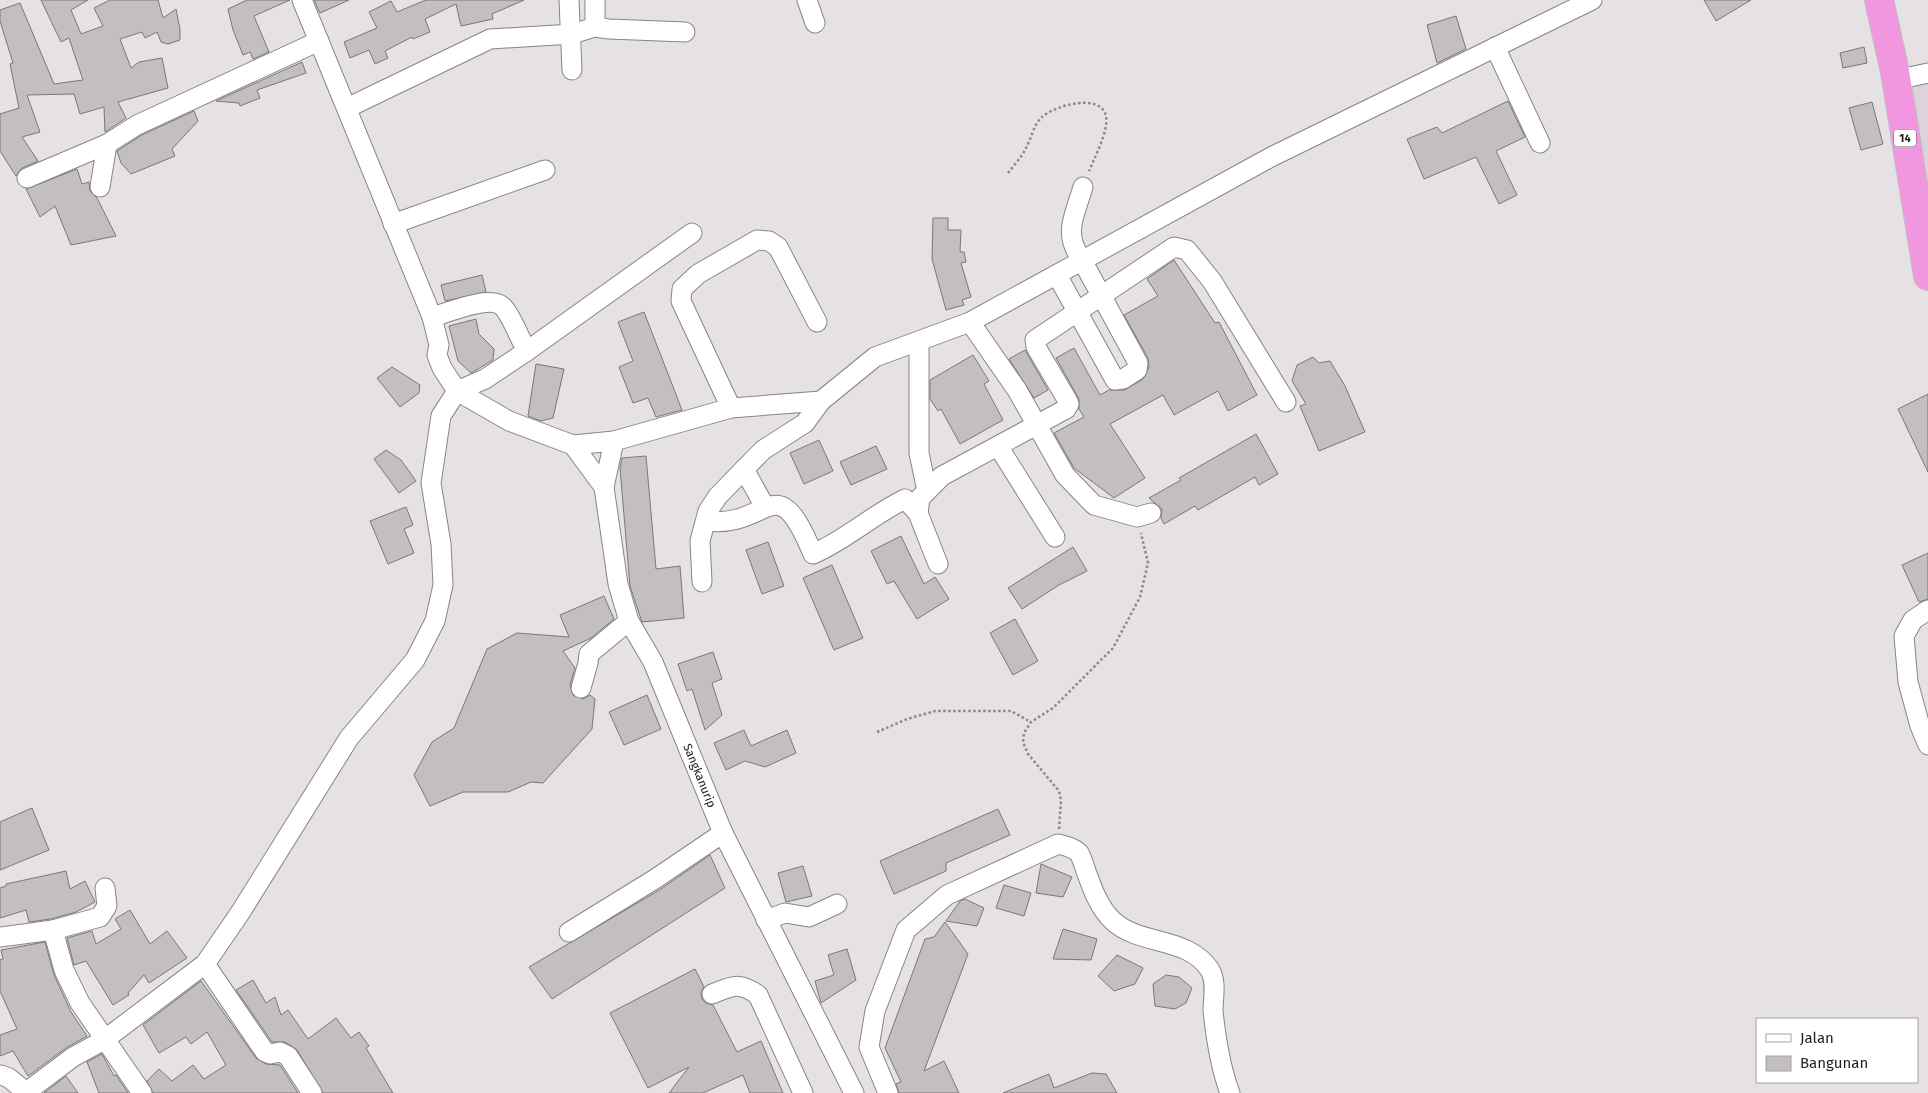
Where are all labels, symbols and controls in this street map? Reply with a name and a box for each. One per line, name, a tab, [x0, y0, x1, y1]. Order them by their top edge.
road number: 14	[1894, 130, 1916, 146]
street label: Sangkanurip	[680, 742, 719, 810]
legend	[1756, 1018, 1918, 1083]
text: Jalan	[1800, 1029, 1834, 1047]
text: Bangunan	[1800, 1054, 1868, 1072]

